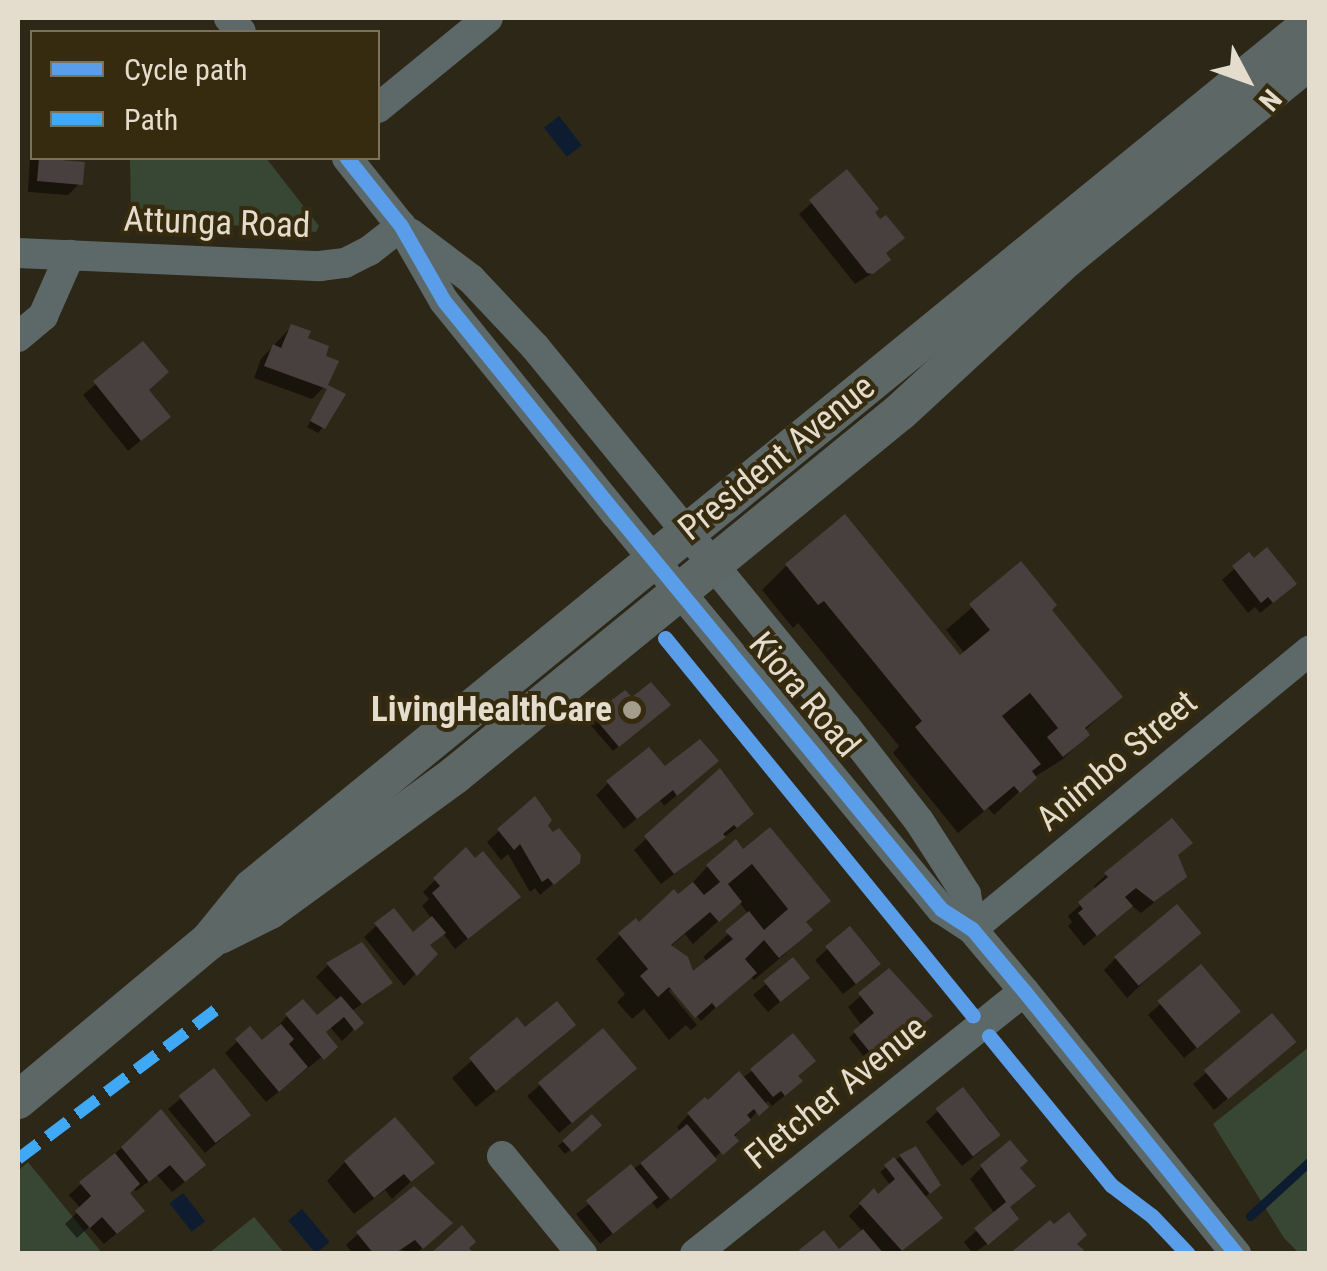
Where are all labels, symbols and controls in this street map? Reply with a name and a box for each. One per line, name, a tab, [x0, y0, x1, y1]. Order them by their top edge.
legend	[30, 30, 380, 160]
north arrow	[1197, 30, 1297, 130]
text: Cycle path	[124, 52, 248, 87]
text: N	[1252, 83, 1288, 117]
text: Path	[124, 102, 178, 137]
street label: Attunga Road	[123, 199, 311, 247]
street label: President Avenue	[671, 366, 883, 550]
street label: Kiora Road	[740, 624, 868, 766]
street label: Animbo Street	[1028, 682, 1206, 840]
place label: LivingHealthCare	[371, 689, 612, 731]
marker: LivingHealthCare	[621, 699, 643, 721]
street label: Fletcher Avenue	[737, 1007, 935, 1179]

